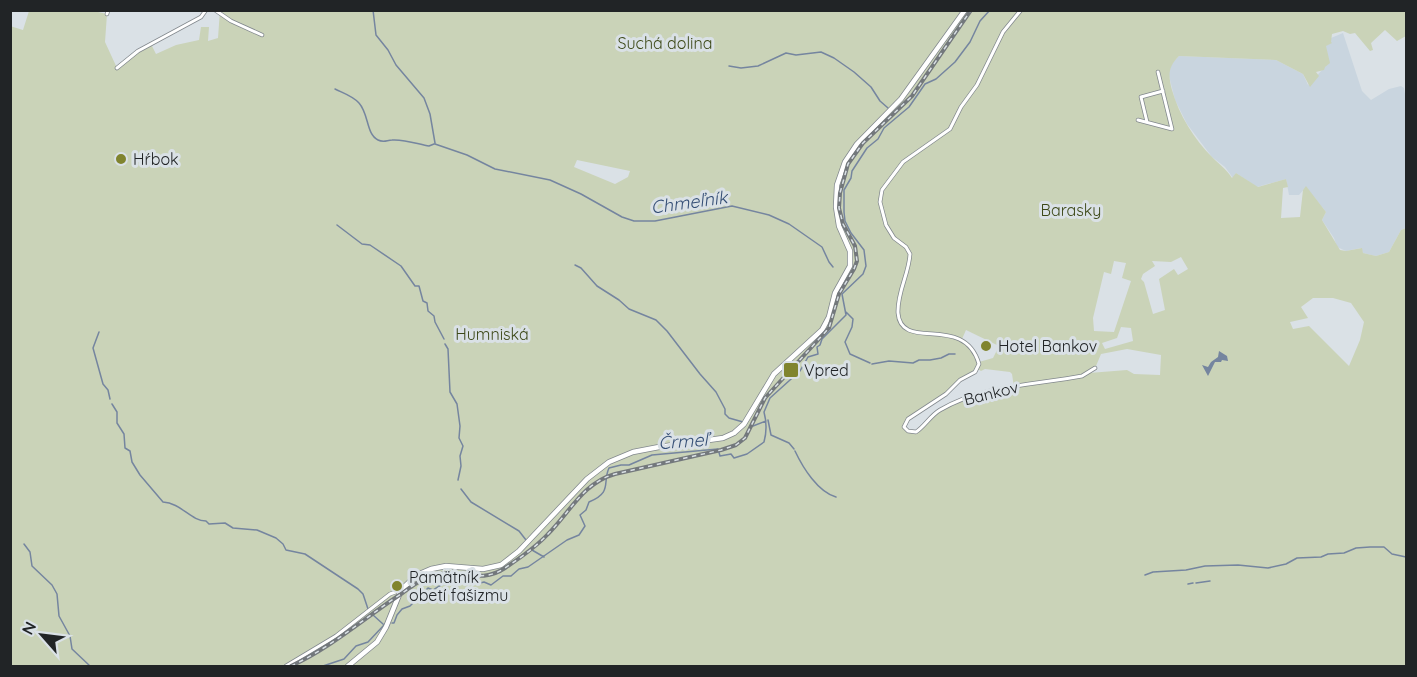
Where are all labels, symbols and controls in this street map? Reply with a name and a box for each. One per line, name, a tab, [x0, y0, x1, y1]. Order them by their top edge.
park label: Suchá dolina	[618, 33, 712, 53]
place label: Hŕbok	[133, 149, 179, 169]
marker: Hŕbok	[114, 152, 128, 166]
water label: Chmeľník	[649, 185, 730, 219]
park label: Barasky	[1041, 200, 1101, 220]
park label: Humniská	[455, 324, 529, 344]
place label: Hotel Bankov	[998, 336, 1097, 356]
marker: Hotel Bankov	[979, 339, 993, 353]
place label: Vpred	[804, 360, 849, 380]
marker: Vpred	[782, 361, 800, 379]
street label: Bankov	[962, 377, 1020, 409]
water label: Črmeľ	[657, 427, 713, 454]
place label: Pamätník obetí fašizmu	[409, 567, 508, 605]
marker: Pamätník obetí fašizmu	[390, 579, 404, 593]
north arrow	[12, 605, 72, 665]
text: N	[17, 618, 40, 638]

